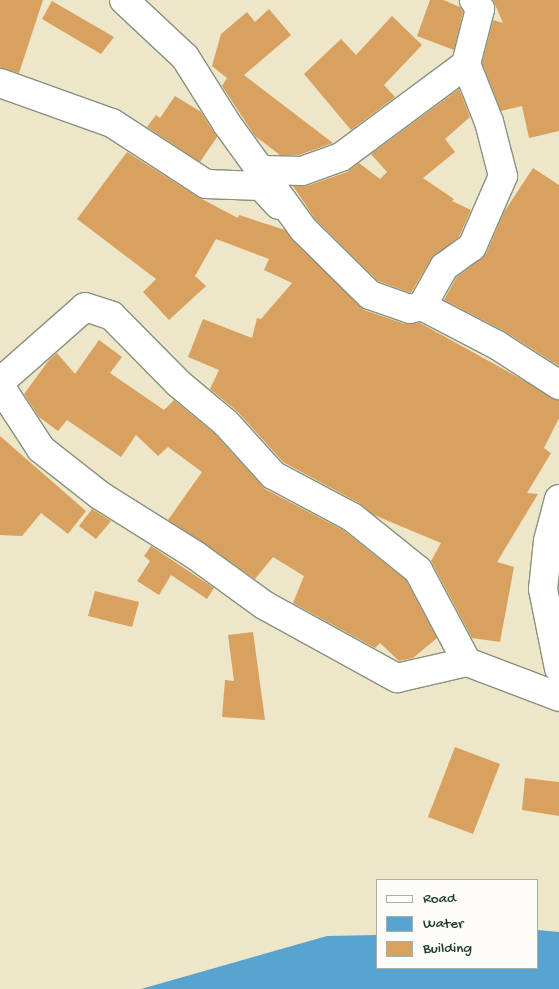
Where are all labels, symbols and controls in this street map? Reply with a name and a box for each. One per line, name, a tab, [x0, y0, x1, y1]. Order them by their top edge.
legend	[376, 879, 539, 969]
text: Road	[423, 890, 456, 908]
text: Water	[423, 915, 463, 933]
text: Building	[423, 940, 472, 958]

